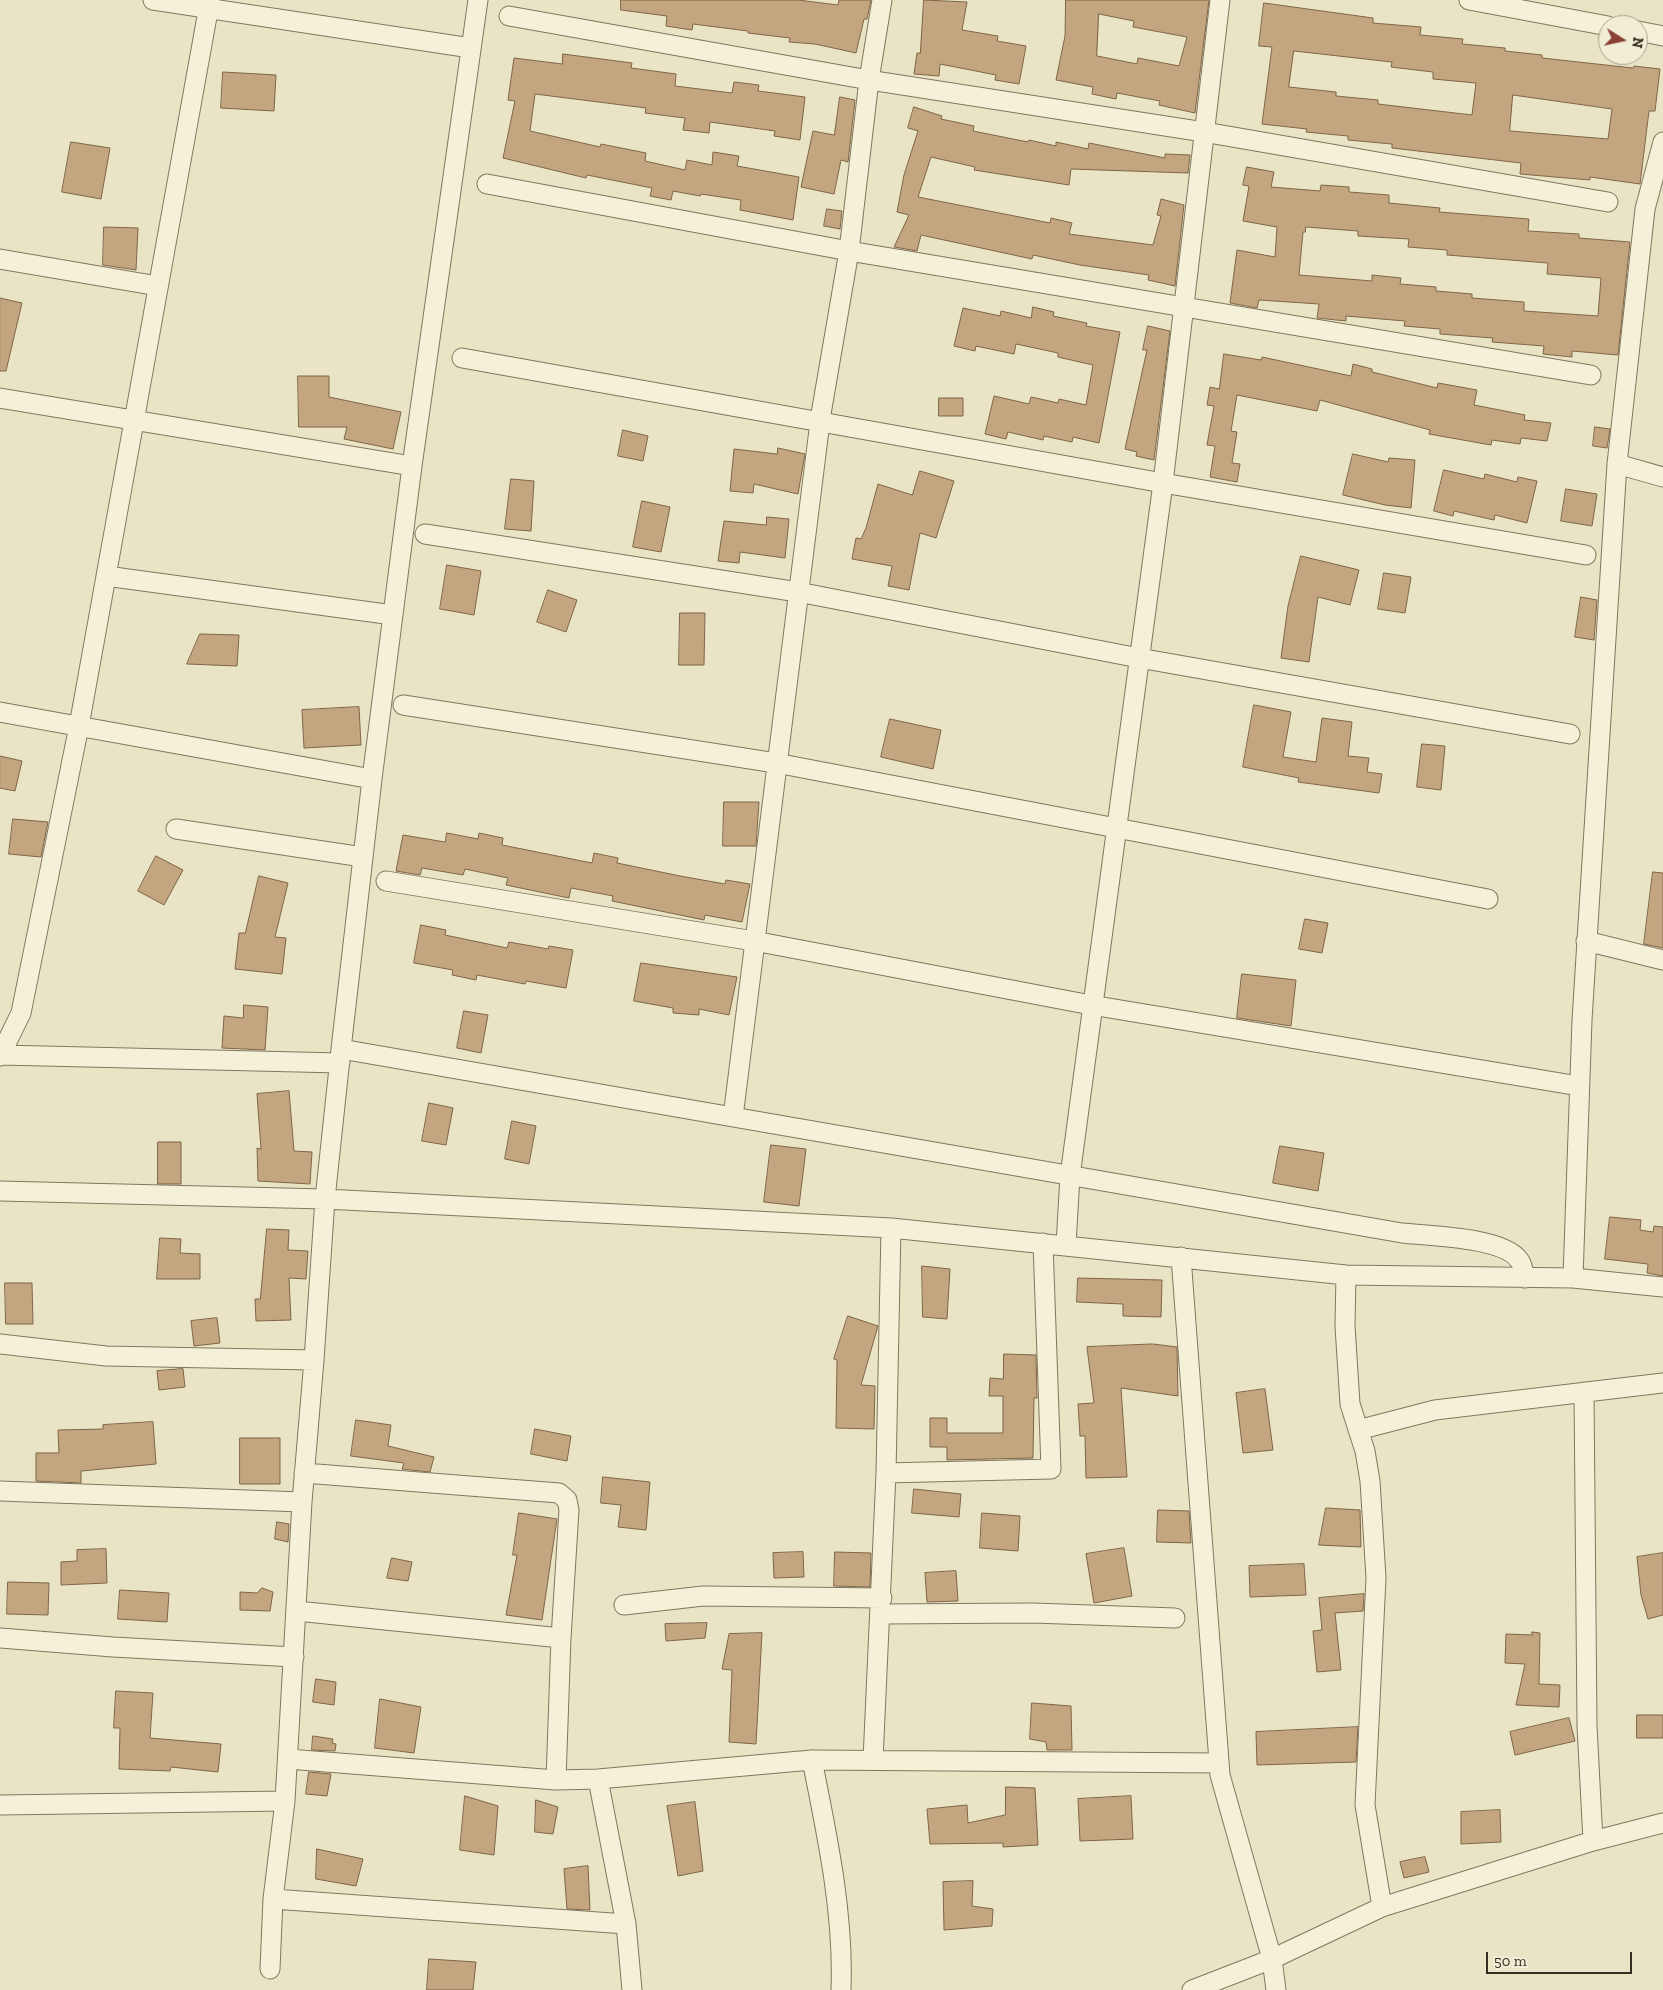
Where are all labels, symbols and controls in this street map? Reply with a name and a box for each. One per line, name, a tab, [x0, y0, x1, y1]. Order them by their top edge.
north arrow	[1598, 15, 1648, 65]
text: N	[1628, 36, 1647, 49]
scale bar	[1488, 1942, 1634, 1974]
text: 50 m	[1494, 1952, 1527, 1970]

